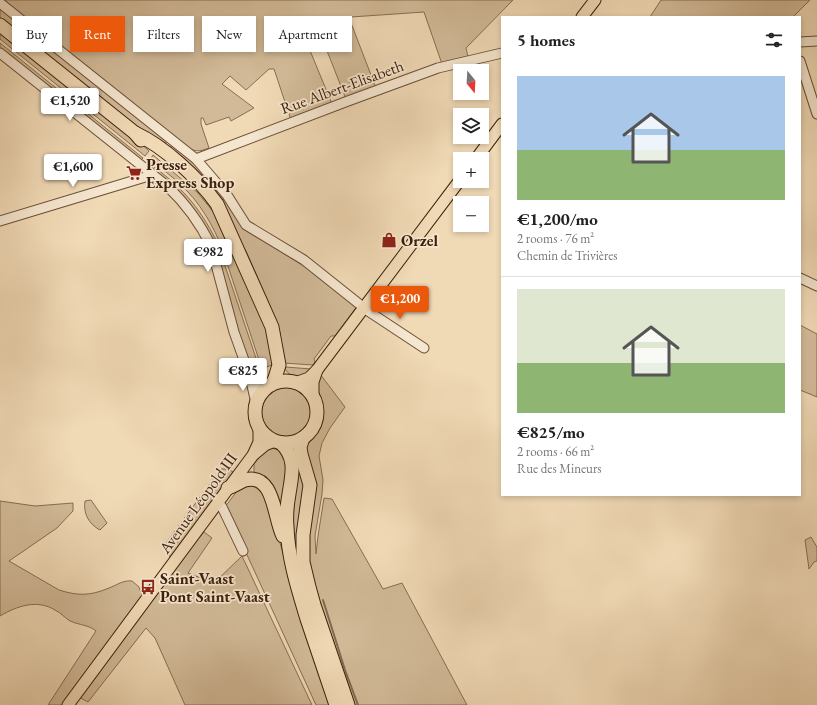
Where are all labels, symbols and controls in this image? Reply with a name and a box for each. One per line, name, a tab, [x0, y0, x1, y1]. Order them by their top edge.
chip: Buy	[12, 16, 62, 52]
chip: Rent	[70, 16, 125, 52]
chip: Filters	[133, 16, 194, 52]
chip: New	[202, 16, 256, 52]
chip: Apartment	[264, 16, 352, 52]
text: 5 homes	[517, 29, 575, 51]
icon: filters	[763, 29, 785, 51]
street label: Rue Albert-Elisabeth	[278, 55, 406, 119]
north arrow	[453, 64, 489, 100]
map controls	[453, 64, 489, 232]
pin: €1,520	[37, 88, 103, 122]
text: €1,520	[50, 92, 90, 109]
icon: home	[615, 102, 687, 174]
button: layers	[453, 108, 489, 144]
button: +	[453, 152, 489, 188]
pin: €1,600	[40, 154, 106, 188]
place label: Presse Express Shop	[146, 154, 234, 193]
text: €1,600	[53, 158, 93, 175]
supermarket icon: Presse Express Shop	[125, 164, 143, 182]
button: −	[453, 196, 489, 232]
text: €1,200/mo	[517, 208, 598, 230]
place label: Orzel	[401, 230, 438, 251]
text: 2 rooms · 76 m²	[517, 230, 594, 247]
shop icon: Orzel	[380, 231, 398, 249]
pin: €982	[184, 239, 232, 273]
text: €982	[193, 243, 223, 260]
text: Chemin de Trivières	[517, 247, 618, 264]
pin: €1,200	[367, 286, 433, 320]
text: €1,200	[380, 290, 420, 307]
icon: home	[615, 315, 687, 387]
pin: €825	[219, 358, 267, 392]
text: €825	[228, 362, 258, 379]
text: €825/mo	[517, 421, 585, 443]
text: 2 rooms · 66 m²	[517, 443, 594, 460]
street label: Avenue Léopold III	[154, 448, 242, 558]
text: Rue des Mineurs	[517, 460, 601, 477]
place label: Saint-Vaast Pont Saint-Vaast	[160, 568, 270, 607]
bus stop icon: Saint-Vaast Pont Saint-Vaast	[139, 578, 157, 596]

